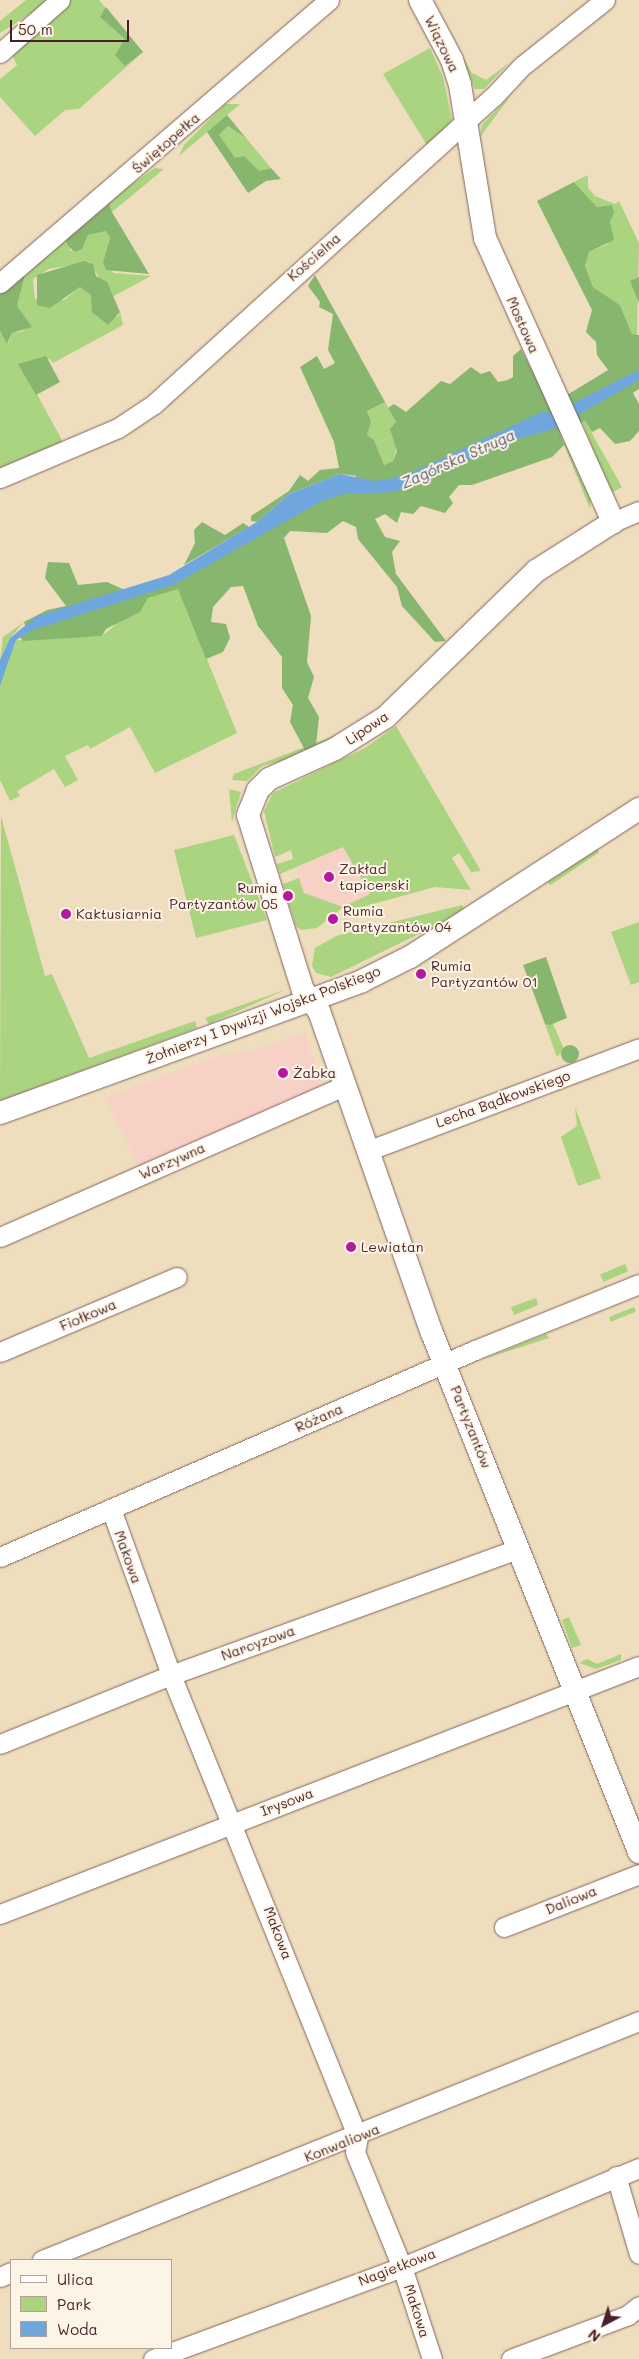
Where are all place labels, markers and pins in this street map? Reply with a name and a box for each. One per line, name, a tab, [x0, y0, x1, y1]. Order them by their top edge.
place label: Zakład tapicerski	[339, 861, 409, 894]
marker: Zakład tapicerski	[323, 871, 335, 883]
place label: Rumia Partyzantów 05	[169, 880, 278, 912]
marker: Rumia Partyzantów 05	[282, 890, 294, 902]
place label: Rumia Partyzantów 04	[343, 903, 452, 936]
place label: Kaktusiarnia	[76, 906, 162, 922]
marker: Kaktusiarnia	[60, 908, 72, 920]
marker: Rumia Partyzantów 04	[327, 913, 339, 925]
place label: Rumia Partyzantów 01	[431, 958, 538, 990]
marker: Rumia Partyzantów 01	[415, 968, 427, 980]
place label: Żabka	[293, 1065, 336, 1081]
marker: Żabka	[277, 1067, 289, 1079]
place label: Lewiatan	[361, 1239, 424, 1255]
marker: Lewiatan	[345, 1241, 357, 1253]

